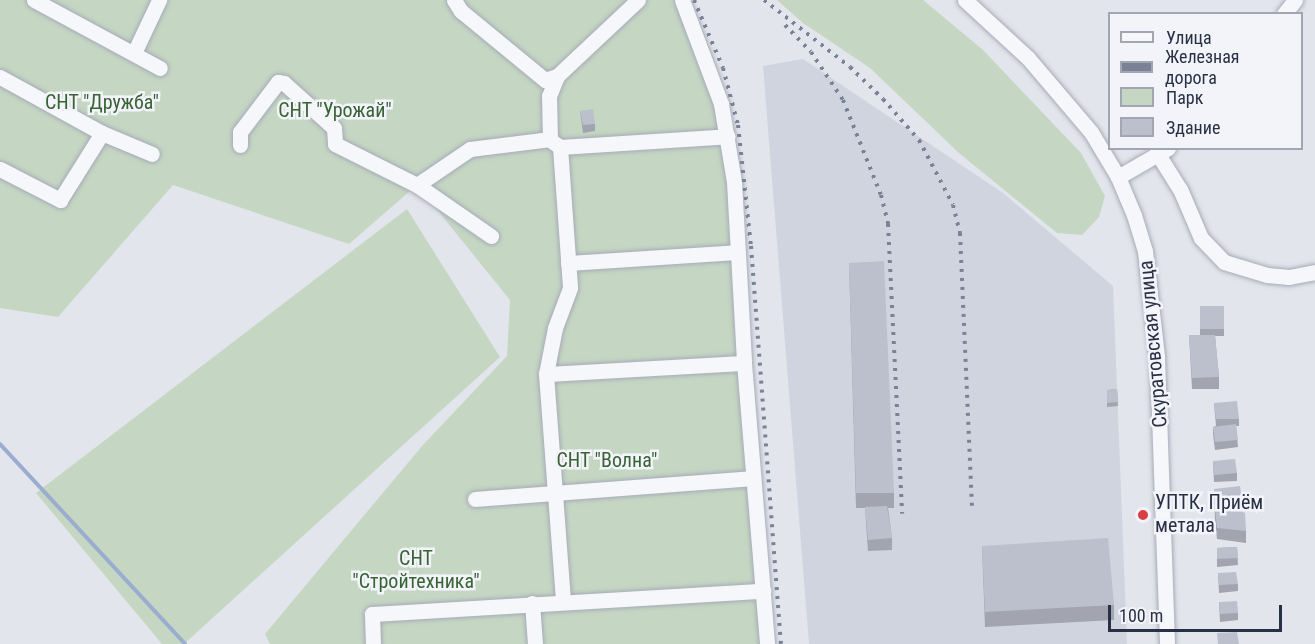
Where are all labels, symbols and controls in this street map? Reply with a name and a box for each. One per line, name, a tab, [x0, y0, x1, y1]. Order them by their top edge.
legend	[1108, 12, 1303, 150]
text: Улица	[1166, 27, 1212, 48]
text: Железная дорога	[1165, 46, 1240, 88]
text: Парк	[1166, 87, 1203, 108]
park label: СНТ "Дружба"	[45, 90, 159, 114]
park label: СНТ "Урожай"	[278, 98, 392, 122]
text: Здание	[1166, 117, 1220, 138]
street label: Скуратовская улица	[1134, 259, 1172, 429]
park label: СНТ "Волна"	[556, 448, 658, 472]
place label: УПТК, Приём метала	[1155, 491, 1263, 538]
marker: УПТК, Приём метала	[1136, 508, 1150, 522]
park label: СНТ "Стройтехника"	[352, 546, 480, 593]
scale bar	[1111, 593, 1285, 631]
text: 100 m	[1119, 605, 1163, 626]

